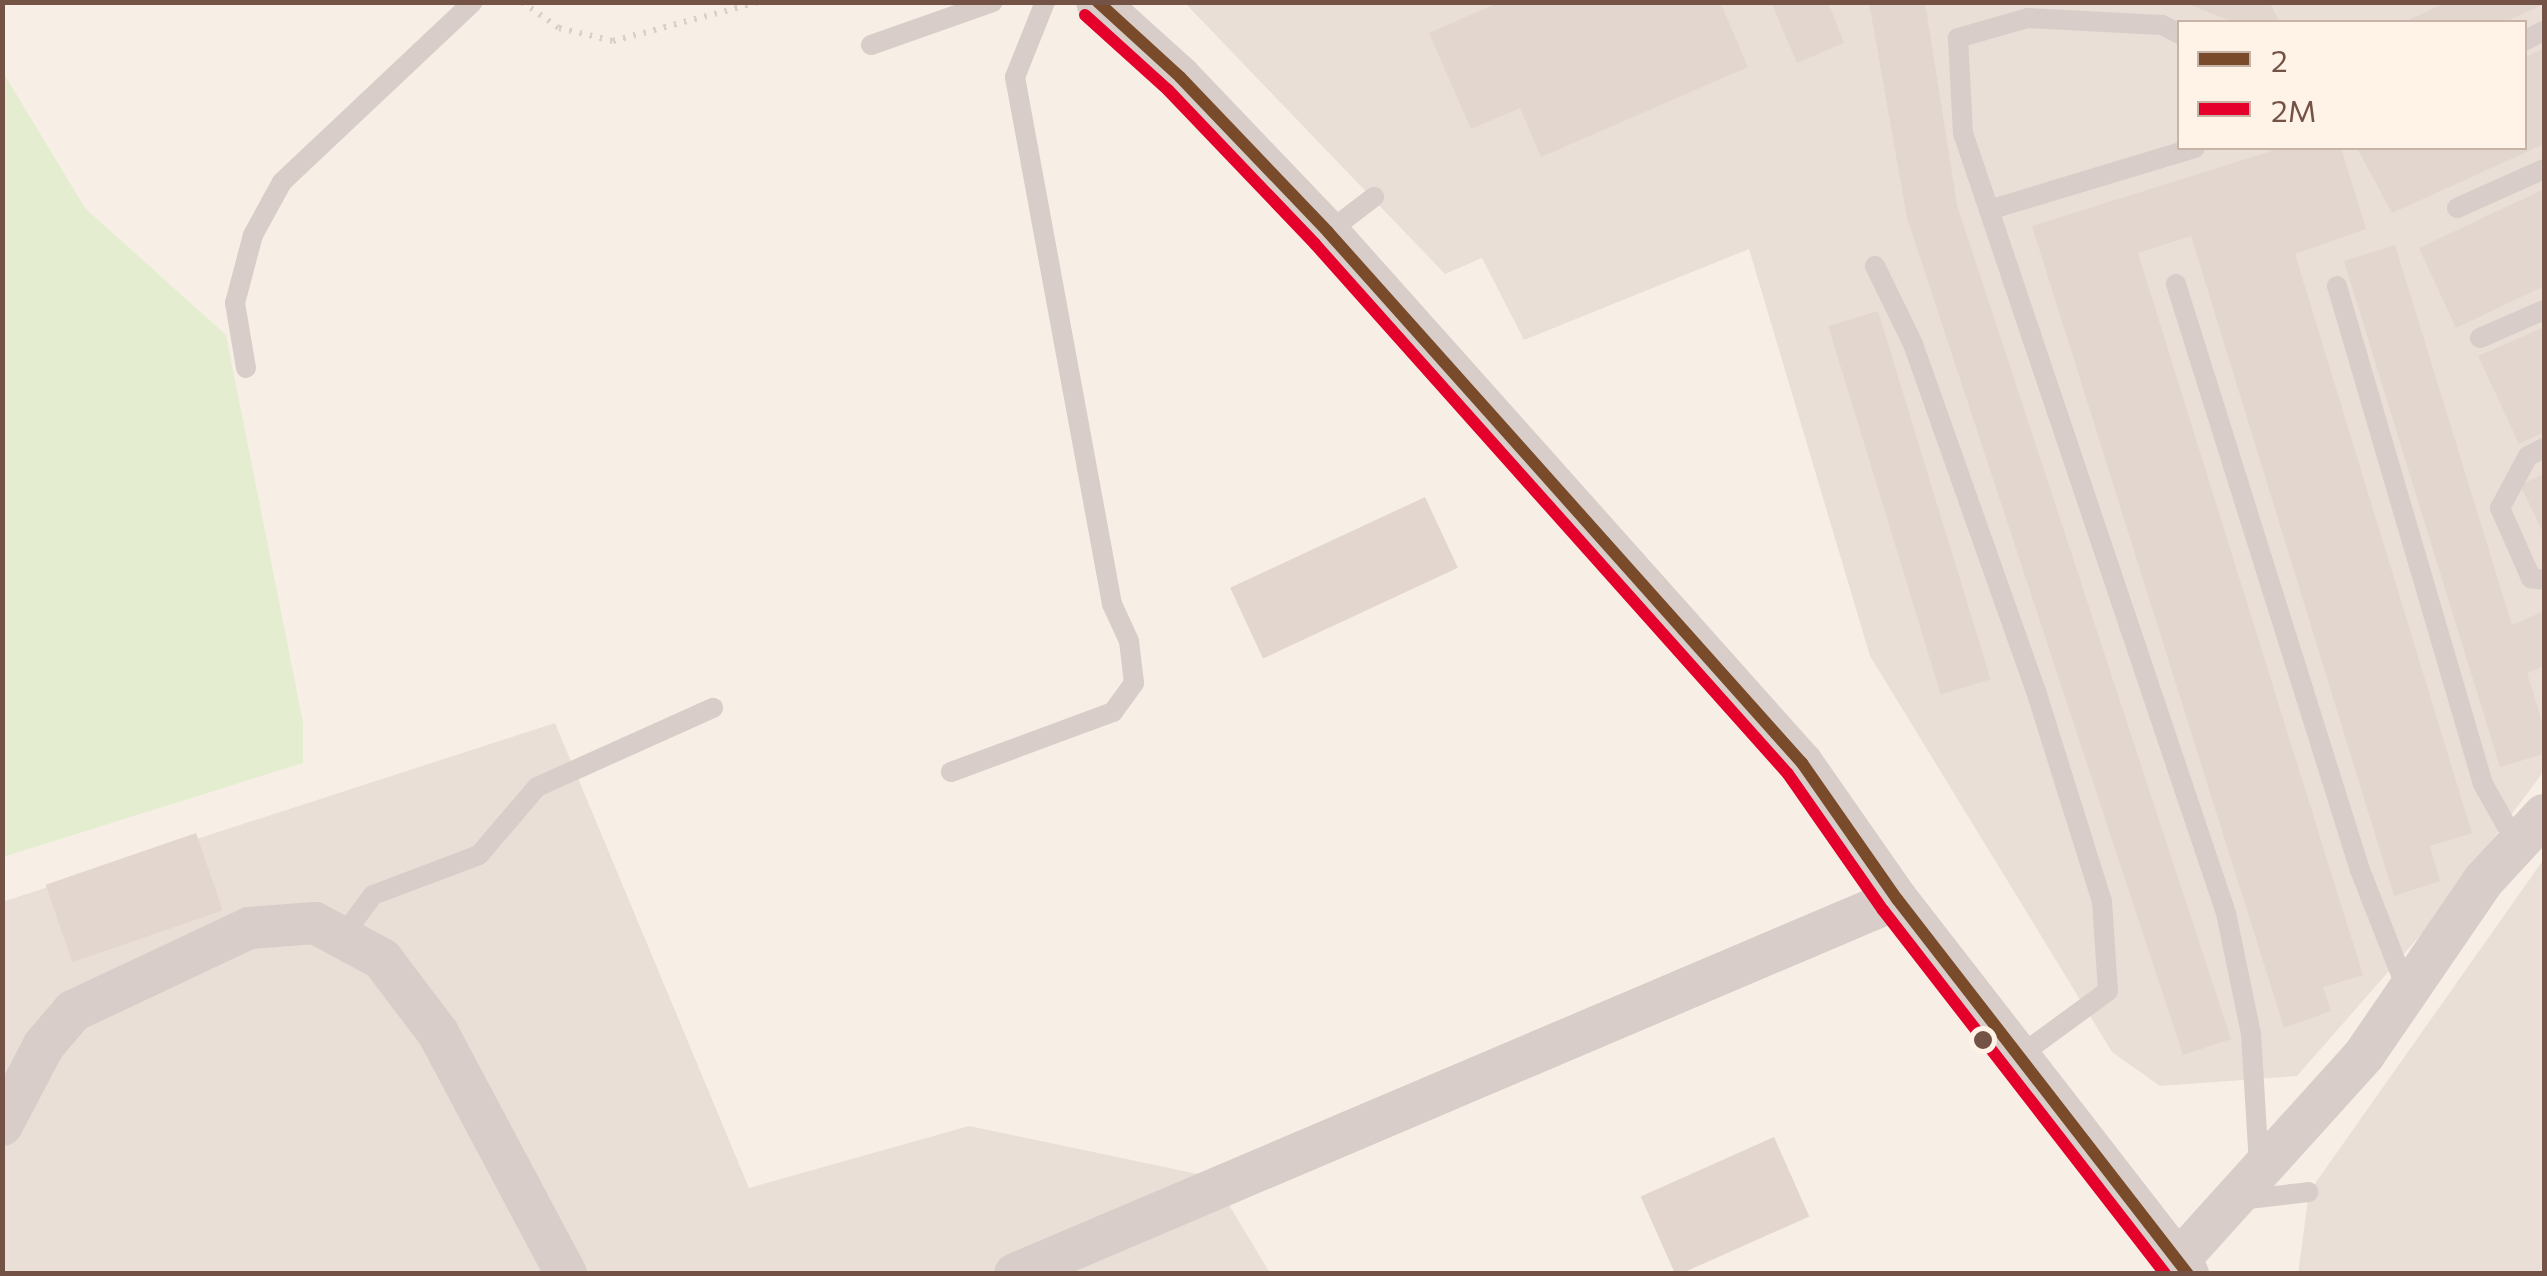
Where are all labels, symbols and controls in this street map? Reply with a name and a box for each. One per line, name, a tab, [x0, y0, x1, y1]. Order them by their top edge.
legend	[2177, 20, 2527, 150]
text: 2	[2271, 41, 2288, 78]
text: 2М	[2271, 91, 2316, 128]
unlabelled marker	[1973, 1030, 1993, 1050]

